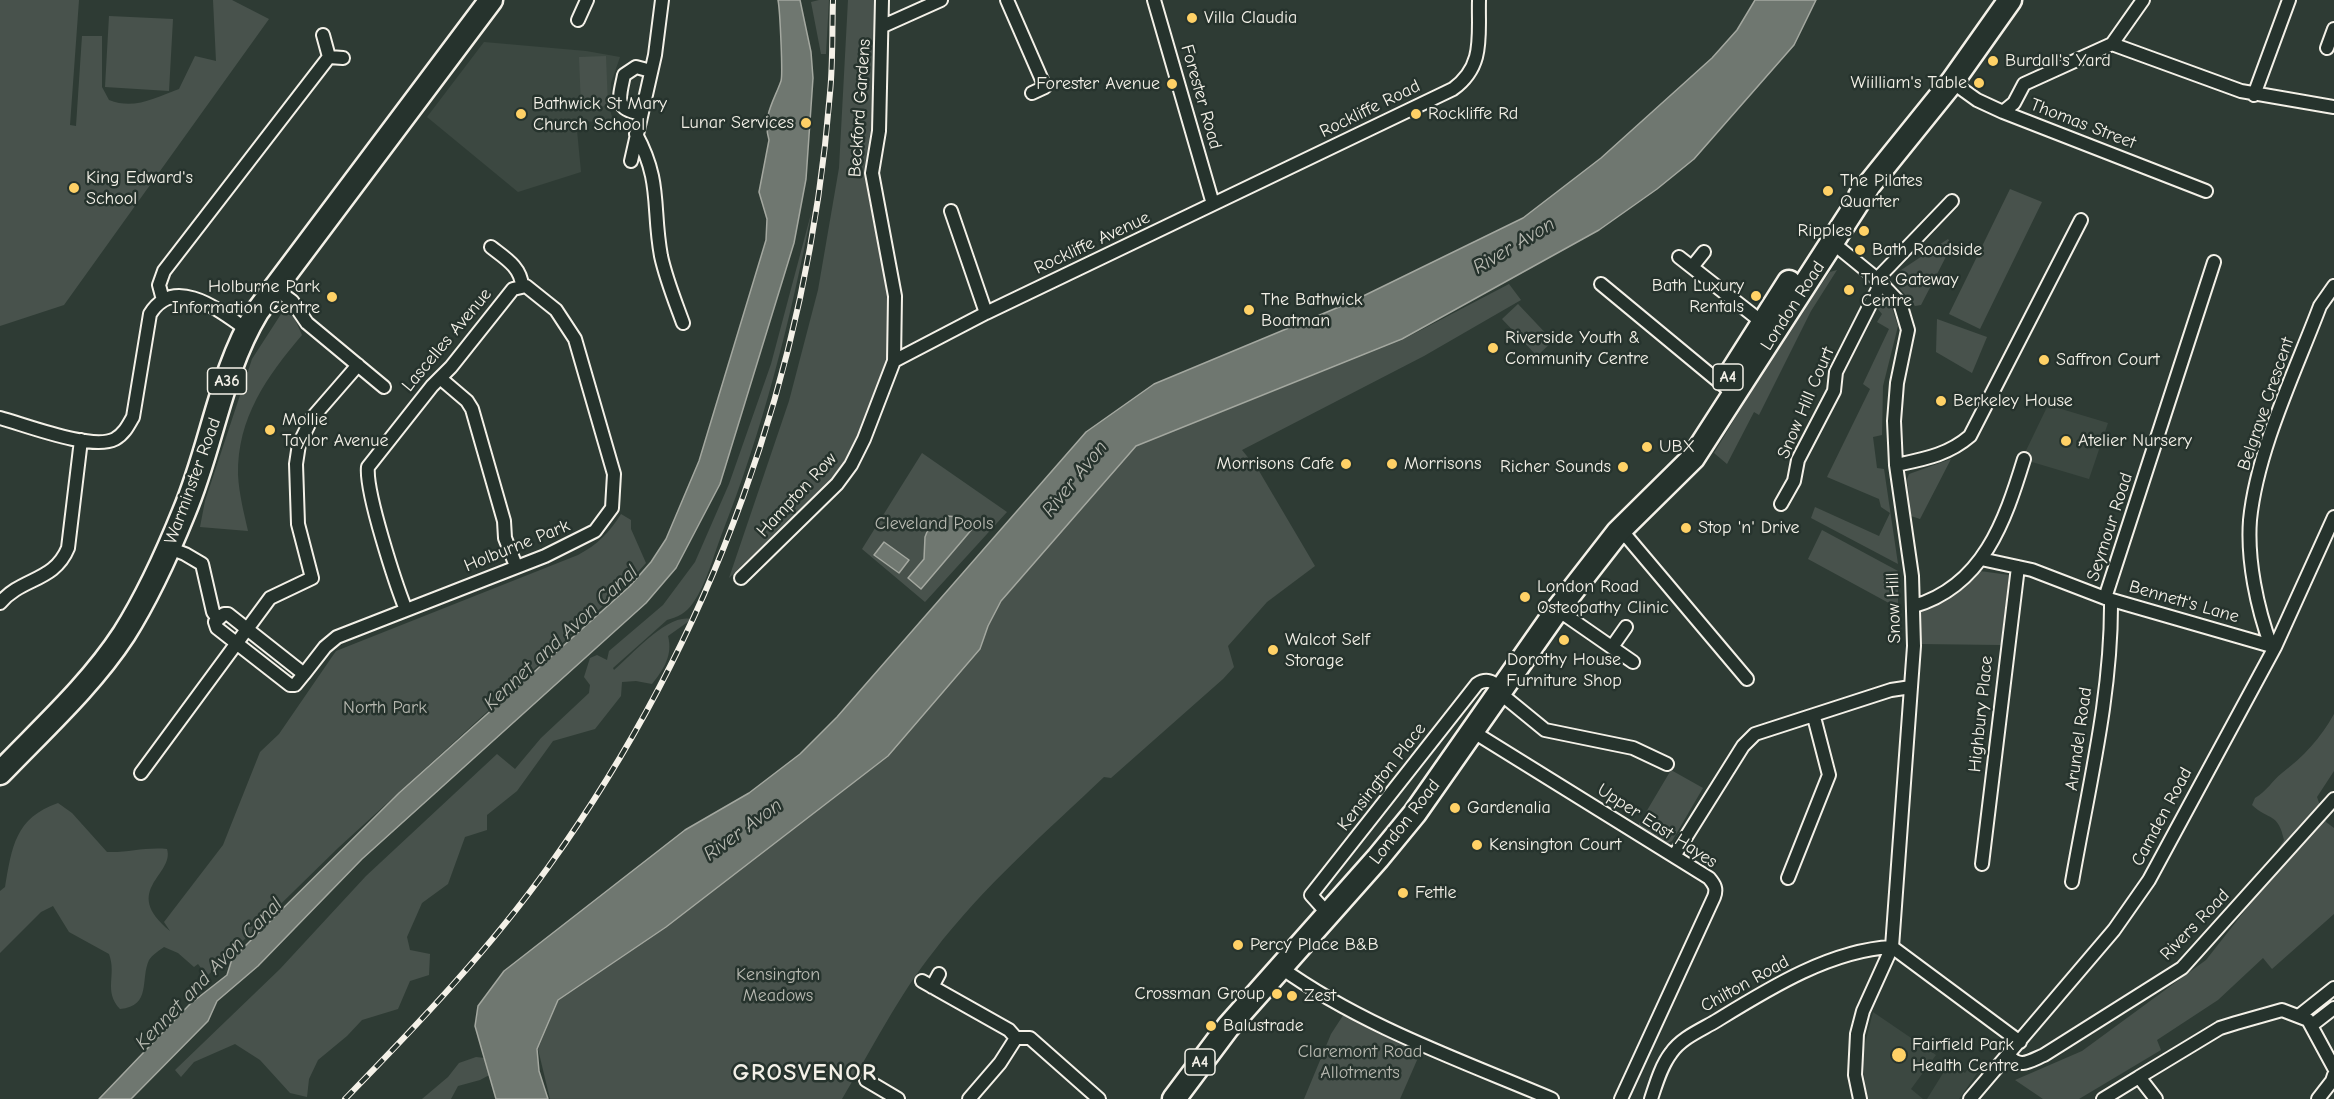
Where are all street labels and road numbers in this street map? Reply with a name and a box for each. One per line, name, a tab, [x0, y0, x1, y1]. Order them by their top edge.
street label: Beckford Gardens	[844, 38, 876, 178]
street label: Forester Road	[1176, 42, 1226, 152]
street label: Rockliffe Road	[1316, 75, 1424, 143]
street label: Thomas Street	[2027, 94, 2139, 154]
street label: Rockliffe Avenue	[1031, 207, 1153, 279]
street label: London Road	[1756, 257, 1830, 355]
street label: Lascelles Avenue	[397, 284, 497, 396]
street label: Belgrave Crescent	[2233, 335, 2299, 473]
street label: Snow Hill Court	[1773, 344, 1839, 462]
road number: A4	[1713, 364, 1743, 390]
road number: A36	[208, 368, 246, 394]
street label: Warminster Road	[160, 415, 226, 547]
street label: Hampton Row	[752, 448, 842, 542]
street label: Seymour Road	[2082, 470, 2138, 584]
street label: Holburne Park	[461, 515, 573, 577]
street label: Snow Hill	[1882, 572, 1906, 644]
street label: Bennett's Lane	[2127, 576, 2241, 628]
street label: Highbury Place	[1964, 655, 1998, 773]
street label: Arundel Road	[2061, 686, 2097, 792]
street label: Kensington Place	[1333, 719, 1431, 835]
street label: Camden Road	[2127, 764, 2197, 870]
street label: London Road	[1365, 775, 1445, 869]
street label: Upper East Hayes	[1593, 779, 1721, 873]
street label: Rivers Road	[2156, 885, 2234, 965]
street label: Chilton Road	[1697, 951, 1793, 1017]
road number: A4	[1185, 1049, 1215, 1075]

